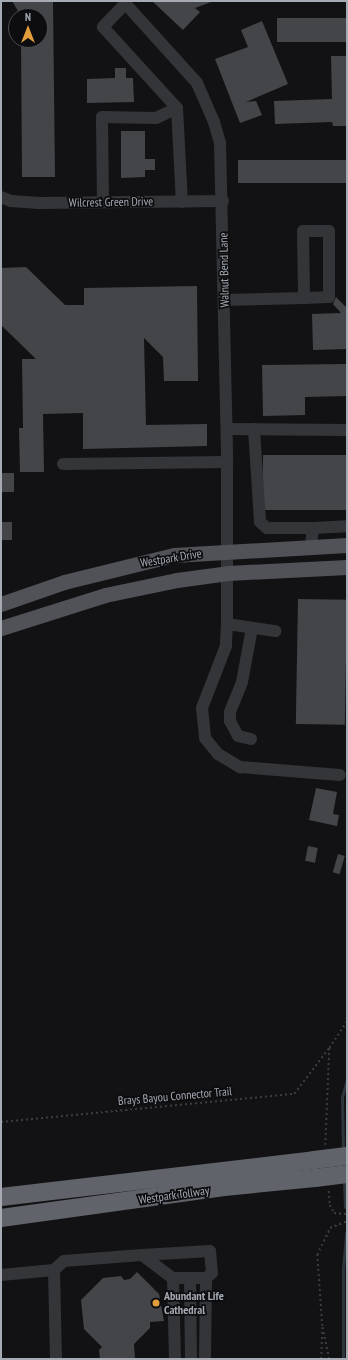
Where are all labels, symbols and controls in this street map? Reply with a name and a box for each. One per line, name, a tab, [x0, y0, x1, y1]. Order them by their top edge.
north arrow	[8, 8, 48, 48]
text: N	[25, 10, 31, 24]
street label: Wilcrest Green Drive	[69, 194, 153, 210]
street label: Walnut Bend Lane	[216, 232, 232, 308]
street label: Westpark Drive	[139, 546, 203, 570]
street label: Brays Bayou Connector Trail	[117, 1084, 233, 1108]
street label: Westpark Tollway	[137, 1183, 211, 1207]
place label: Abundant Life Cathedral	[164, 1289, 224, 1317]
marker: Abundant Life Cathedral	[151, 1298, 161, 1308]

